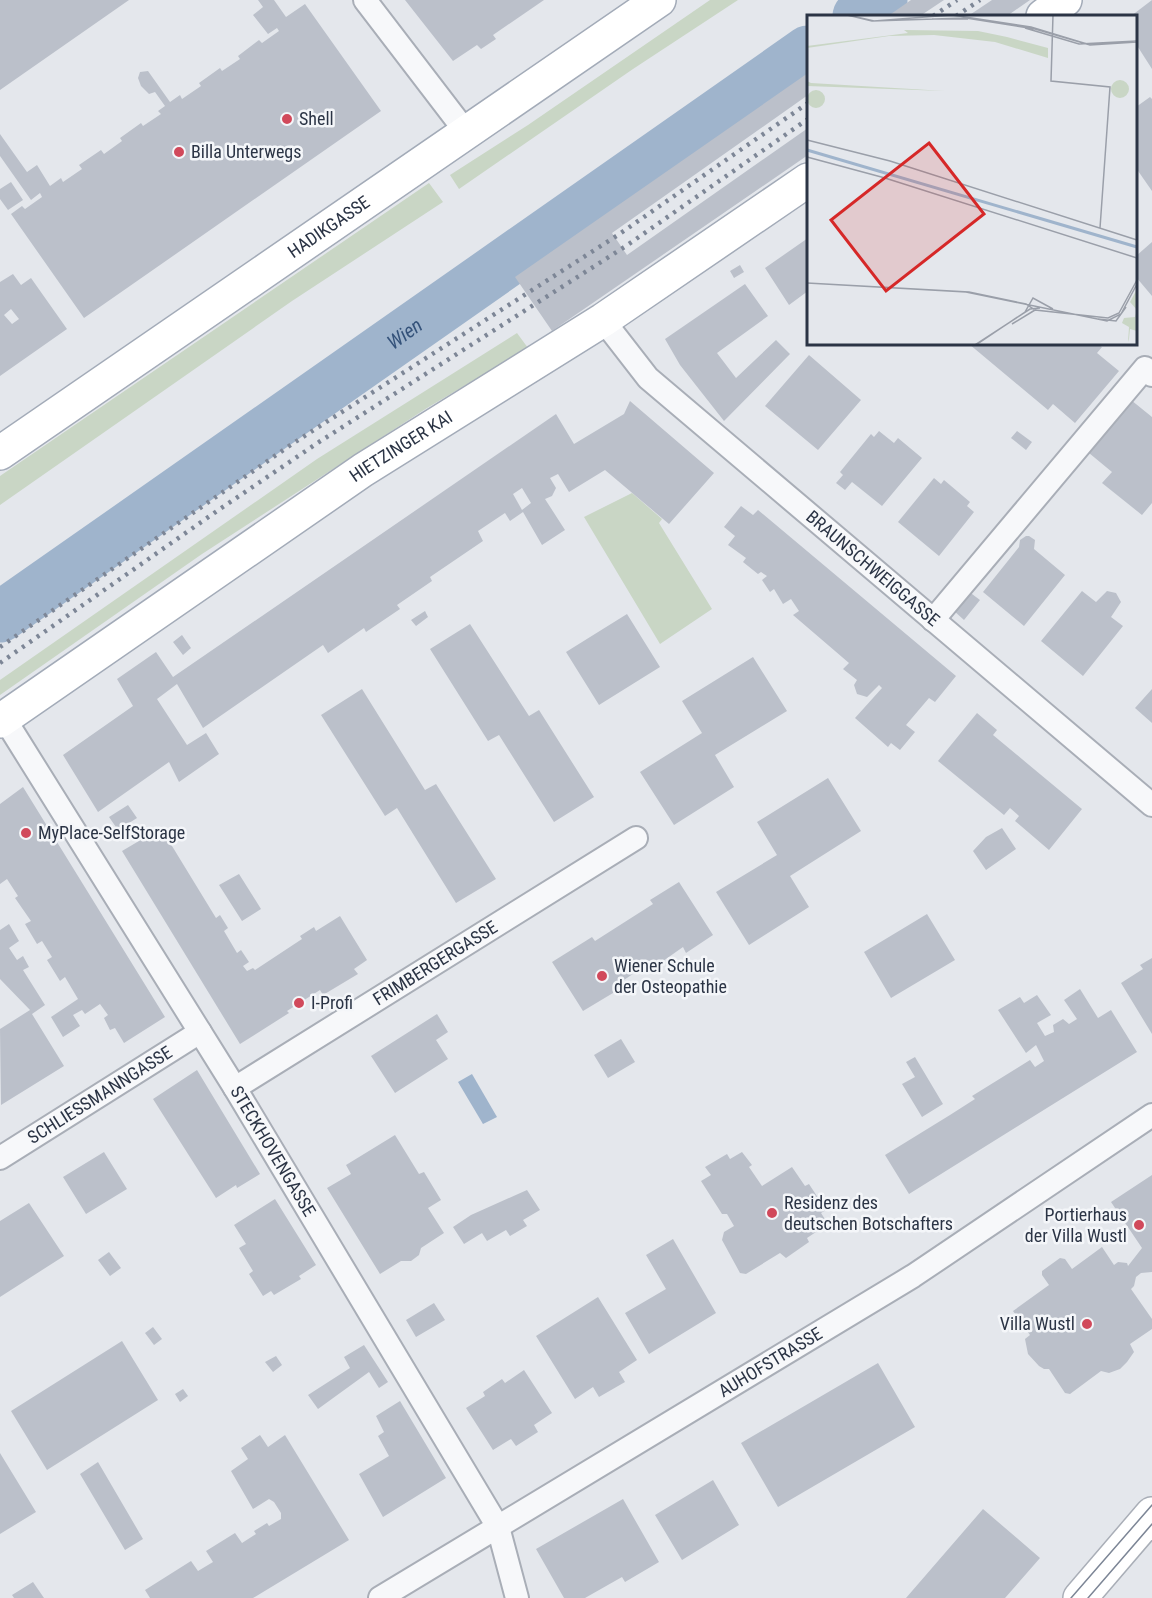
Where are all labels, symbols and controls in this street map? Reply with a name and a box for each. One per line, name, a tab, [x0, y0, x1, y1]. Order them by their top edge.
inset map	[807, 15, 1137, 345]
place label: Shell	[299, 108, 334, 129]
marker: Shell	[280, 112, 294, 126]
place label: Billa Unterwegs	[191, 141, 301, 162]
marker: Billa Unterwegs	[172, 145, 186, 159]
street label: HADIKGASSE	[284, 191, 374, 262]
water label: Wien	[382, 313, 427, 354]
street label: HIETZINGER KAI	[345, 406, 456, 486]
street label: BRAUNSCHWEIGGASSE	[802, 506, 944, 630]
place label: MyPlace-SelfStorage	[38, 822, 185, 843]
marker: MyPlace-SelfStorage	[19, 826, 33, 840]
street label: FRIMBERGERGASSE	[369, 916, 501, 1009]
place label: Wiener Schule der Osteopathie	[614, 955, 727, 997]
marker: Wiener Schule der Osteopathie	[595, 969, 609, 983]
place label: I-Profi	[311, 992, 353, 1013]
marker: I-Profi	[292, 996, 306, 1010]
street label: SCHLIESSMANNGASSE	[24, 1041, 176, 1148]
street label: STECKHOVENGASSE	[226, 1082, 321, 1220]
place label: Residenz des deutschen Botschafters	[784, 1192, 953, 1234]
place label: Portierhaus der Villa Wustl	[1025, 1204, 1127, 1246]
marker: Residenz des deutschen Botschafters	[765, 1206, 779, 1220]
marker: Portierhaus der Villa Wustl	[1132, 1218, 1146, 1232]
place label: Villa Wustl	[1000, 1313, 1075, 1334]
marker: Villa Wustl	[1080, 1317, 1094, 1331]
street label: AUHOFSTRASSE	[714, 1322, 826, 1401]

